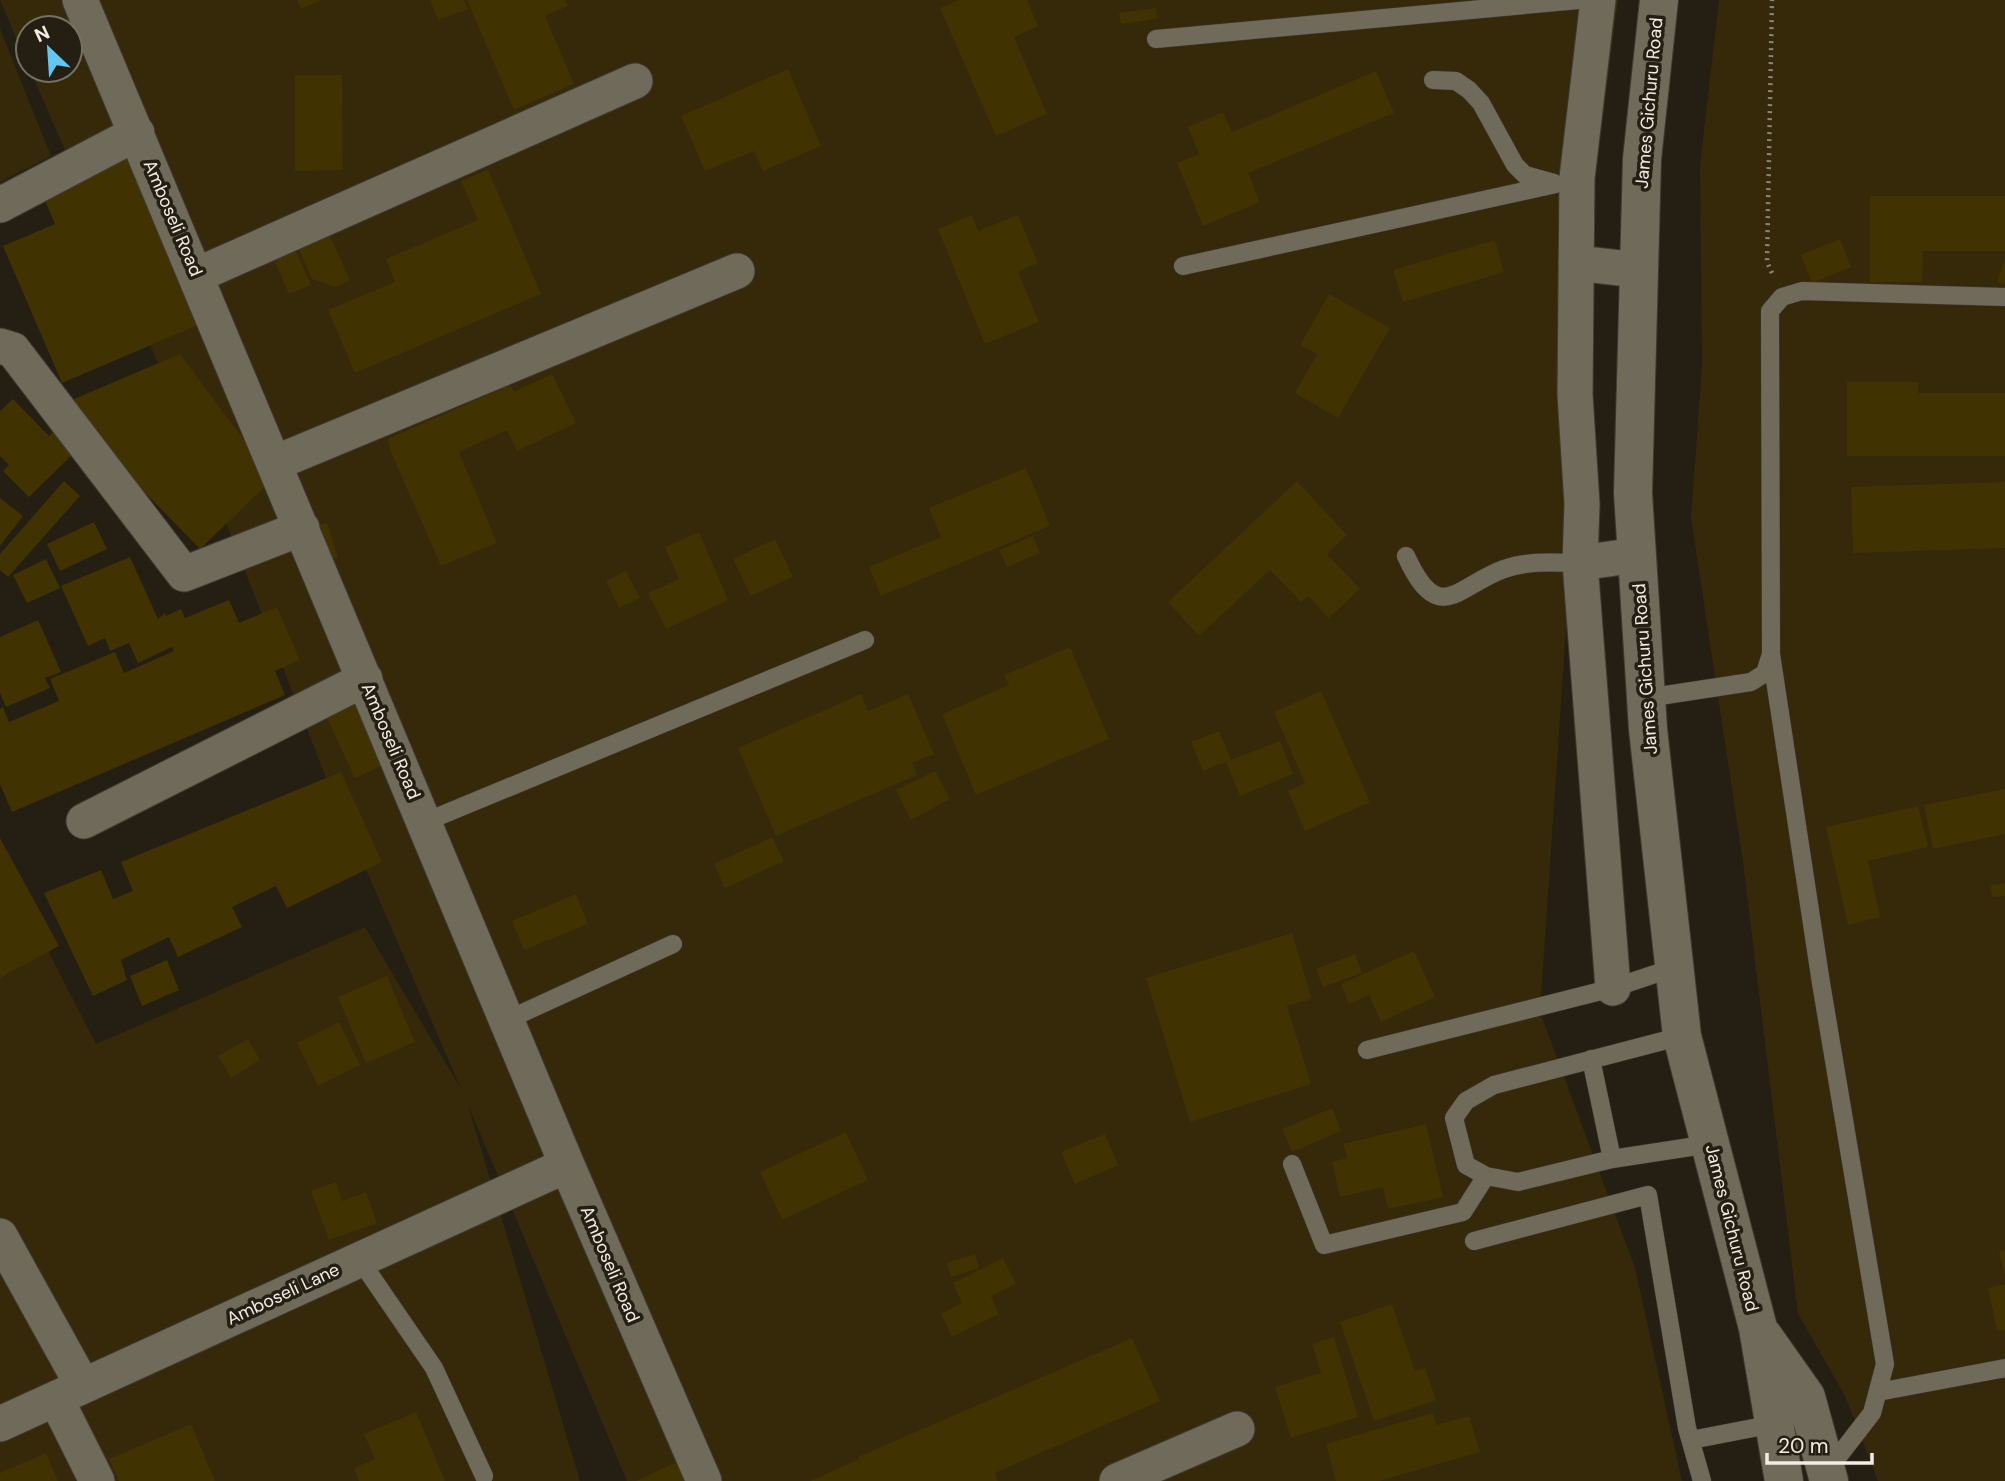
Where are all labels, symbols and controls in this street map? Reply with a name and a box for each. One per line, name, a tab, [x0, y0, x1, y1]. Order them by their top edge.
north arrow	[14, 14, 84, 84]
street label: James Gichuru Road	[1630, 17, 1668, 189]
text: N	[30, 20, 54, 48]
street label: Amboseli Road	[138, 156, 208, 280]
street label: James Gichuru Road	[1627, 583, 1663, 755]
street label: Amboseli Road	[356, 679, 426, 803]
street label: James Gichuru Road	[1700, 1142, 1764, 1314]
street label: Amboseli Road	[575, 1202, 645, 1326]
street label: Amboseli Lane	[223, 1257, 343, 1331]
scale bar	[1767, 1422, 1872, 1466]
text: 20 m	[1778, 1432, 1829, 1460]

